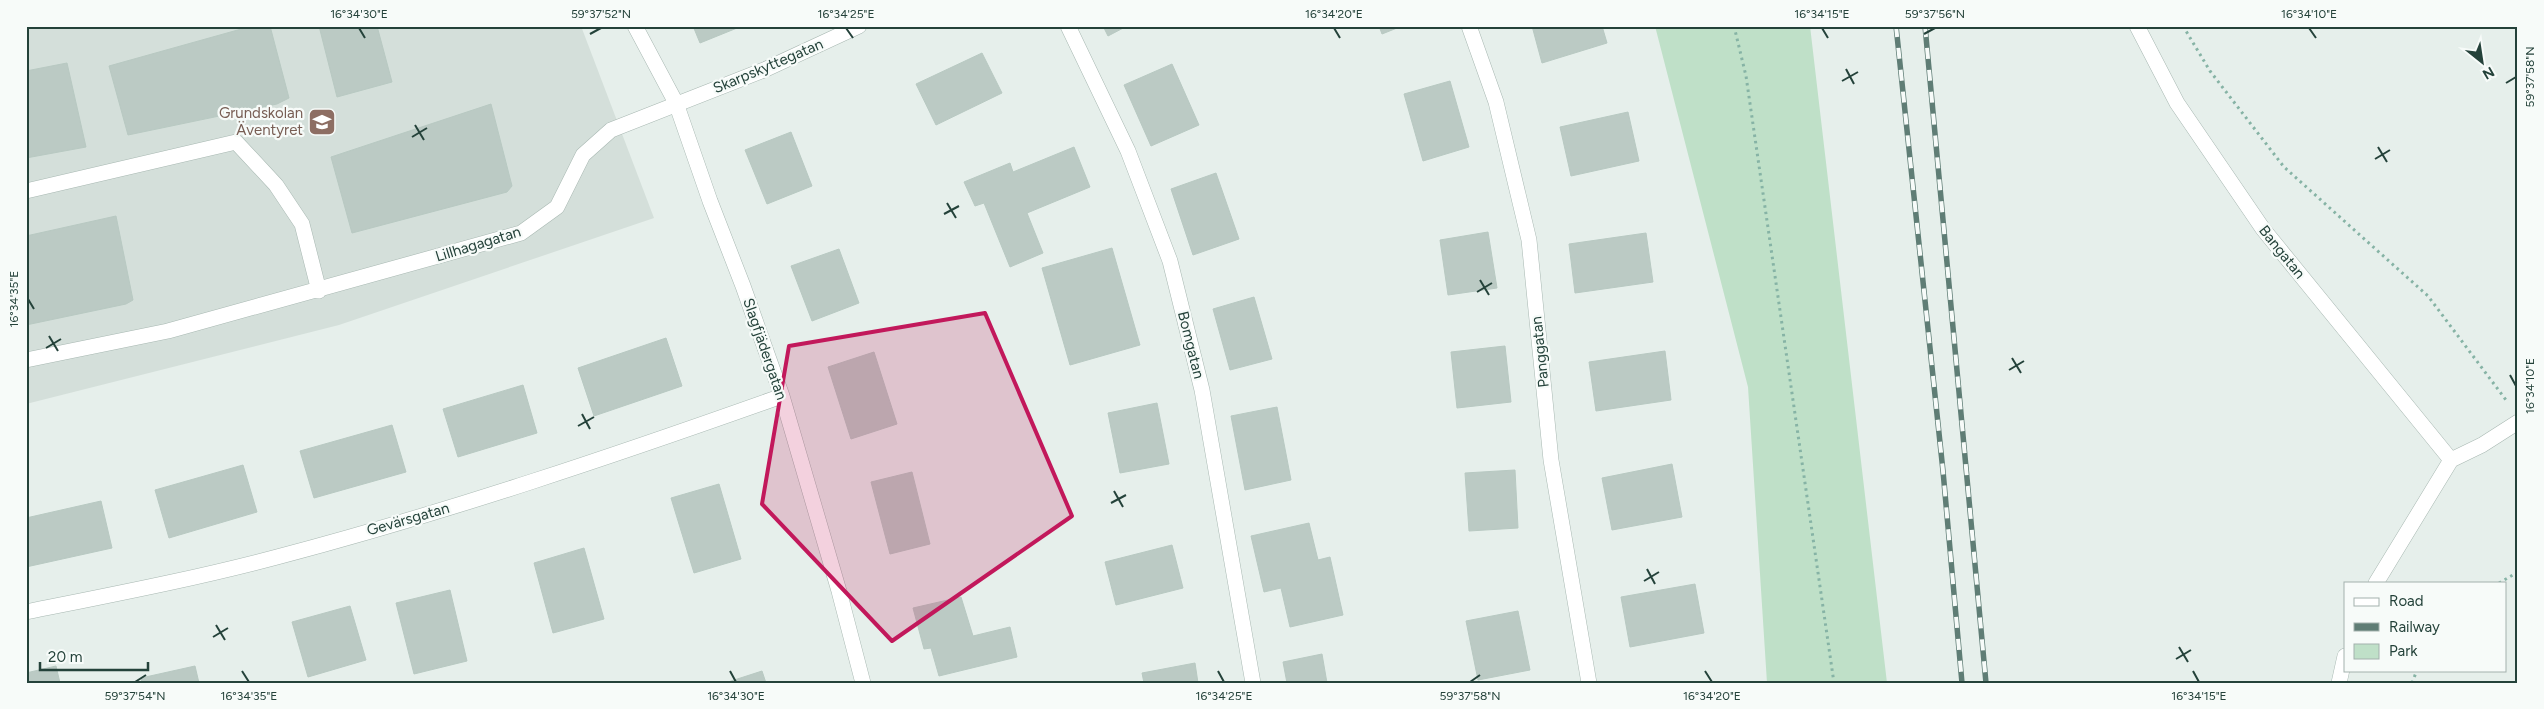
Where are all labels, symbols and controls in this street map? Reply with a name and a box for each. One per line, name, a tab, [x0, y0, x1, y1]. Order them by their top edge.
text: 16°34'30"E	[330, 7, 388, 21]
text: 59°37'52"N	[571, 7, 631, 21]
text: 16°34'25"E	[817, 7, 875, 21]
text: 16°34'20"E	[1305, 7, 1363, 21]
text: 16°34'15"E	[1794, 7, 1850, 21]
text: 59°37'56"N	[1905, 7, 1965, 21]
text: 16°34'10"E	[2281, 7, 2337, 21]
street label: Skarpskyttegatan	[710, 35, 826, 97]
north arrow	[2456, 38, 2506, 88]
text: 59°37'58"N	[2523, 47, 2537, 107]
text: N	[2479, 63, 2497, 83]
place label: Grundskolan Äventyret	[219, 104, 303, 139]
school or university icon: Grundskolan Äventyret	[307, 107, 337, 137]
street label: Lillhagagatan	[433, 222, 523, 266]
street label: Bangatan	[2255, 222, 2309, 282]
text: 16°34'35"E	[7, 271, 21, 327]
street label: Slagfjädergatan	[739, 296, 791, 402]
street label: Bomgatan	[1174, 309, 1208, 381]
street label: Panggatan	[1527, 316, 1553, 388]
text: 16°34'10"E	[2523, 358, 2537, 414]
street label: Gevärsgatan	[365, 499, 451, 539]
legend	[2344, 582, 2506, 672]
text: Road	[2389, 592, 2424, 610]
text: Railway	[2389, 618, 2440, 636]
scale bar	[40, 639, 148, 671]
text: Park	[2389, 642, 2418, 660]
text: 20 m	[48, 648, 82, 666]
text: 59°37'54"N	[105, 689, 165, 703]
text: 16°34'35"E	[221, 689, 277, 703]
text: 16°34'30"E	[707, 689, 765, 703]
text: 16°34'25"E	[1195, 689, 1253, 703]
text: 59°37'58"N	[1440, 689, 1500, 703]
text: 16°34'20"E	[1683, 689, 1741, 703]
text: 16°34'15"E	[2171, 689, 2227, 703]

